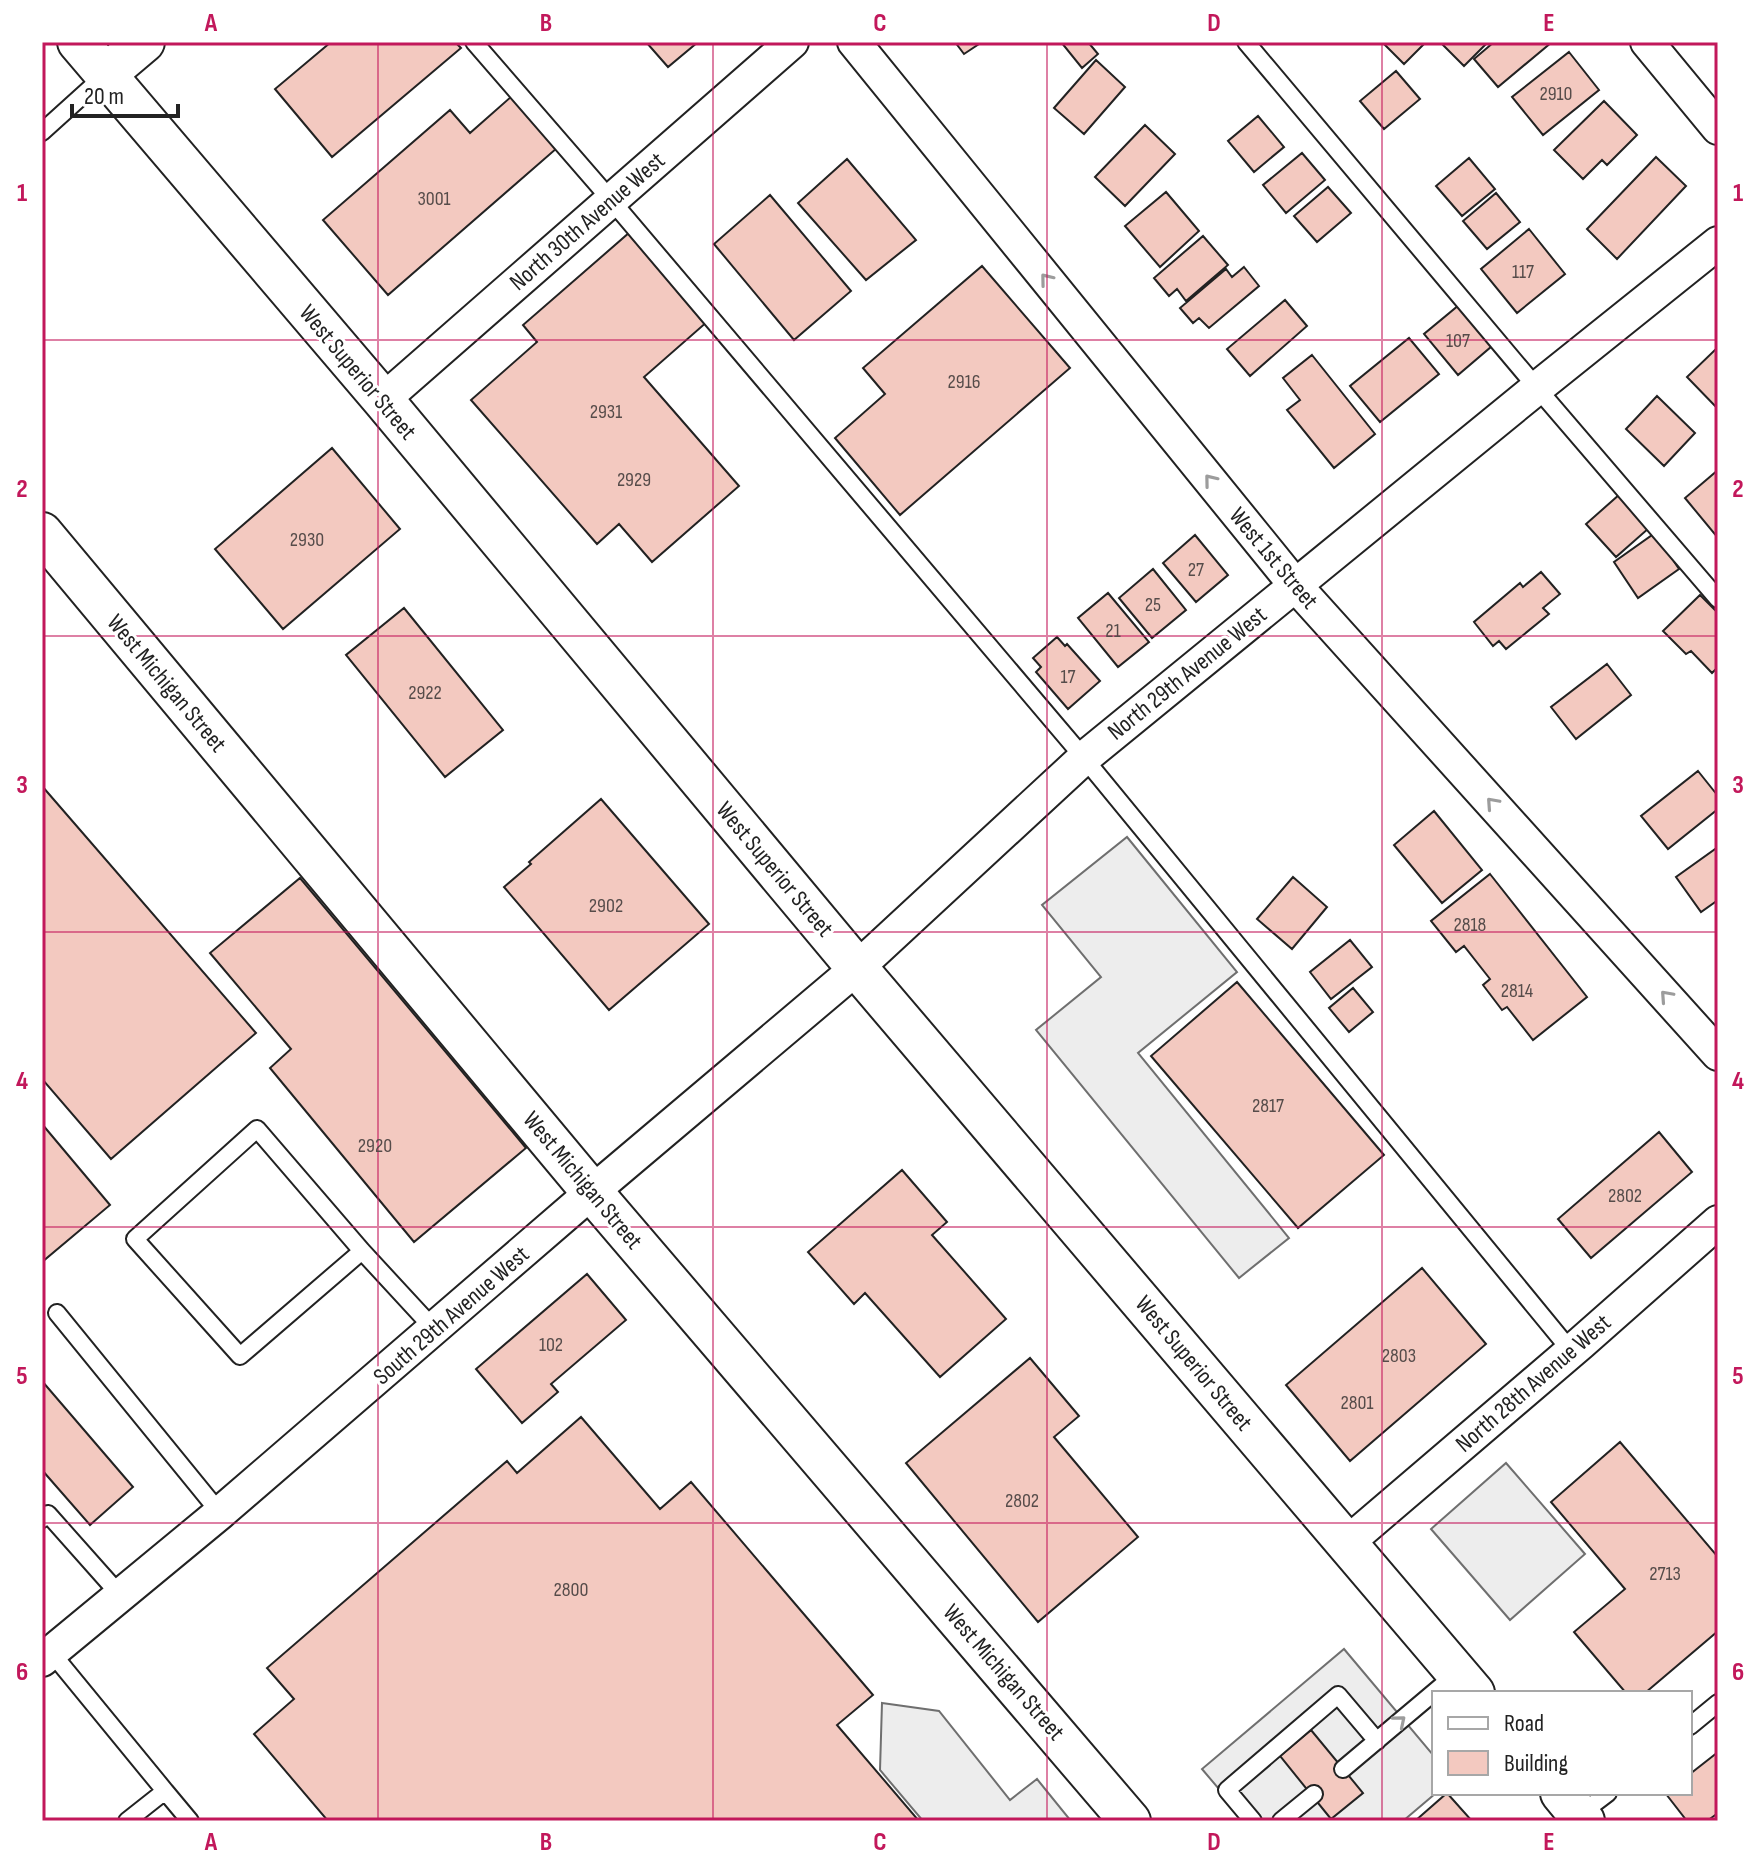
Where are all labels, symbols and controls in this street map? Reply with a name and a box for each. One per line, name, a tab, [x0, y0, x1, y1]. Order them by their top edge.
text: A	[204, 8, 218, 39]
text: B	[540, 8, 552, 39]
text: C	[873, 8, 887, 39]
text: D	[1207, 8, 1221, 39]
text: E	[1543, 8, 1555, 39]
scale bar	[72, 68, 178, 118]
text: 20 m	[84, 82, 124, 111]
house number: 2910	[1539, 82, 1573, 106]
street label: North 30th Avenue West	[504, 146, 671, 297]
text: 1	[17, 178, 27, 209]
text: 1	[1733, 178, 1743, 209]
house number: 3001	[417, 187, 451, 211]
house number: 117	[1512, 260, 1534, 284]
one-way arrow	[1041, 274, 1056, 288]
street label: West Superior Street	[293, 299, 422, 446]
house number: 107	[1446, 329, 1470, 353]
house number: 2916	[948, 370, 980, 394]
house number: 2931	[590, 400, 622, 424]
house number: 2929	[617, 468, 651, 492]
text: 2	[16, 474, 28, 505]
text: 2	[1732, 474, 1744, 505]
one-way arrow	[1206, 475, 1220, 490]
street label: West 1st Street	[1223, 502, 1324, 615]
house number: 2930	[290, 528, 324, 552]
house number: 27	[1188, 558, 1204, 582]
house number: 25	[1145, 593, 1161, 617]
street label: North 29th Avenue West	[1102, 600, 1273, 746]
street label: West Michigan Street	[101, 609, 233, 758]
house number: 21	[1105, 619, 1121, 643]
house number: 17	[1061, 665, 1075, 689]
house number: 2922	[408, 681, 442, 705]
text: 3	[16, 770, 28, 801]
text: 3	[1732, 770, 1744, 801]
street label: West Superior Street	[710, 796, 839, 943]
one-way arrow	[1487, 797, 1501, 812]
house number: 2902	[589, 894, 623, 918]
house number: 2818	[1454, 913, 1486, 937]
house number: 2814	[1501, 979, 1533, 1003]
one-way arrow	[1660, 991, 1675, 1005]
text: 4	[16, 1066, 28, 1097]
text: 4	[1732, 1066, 1744, 1097]
house number: 2817	[1252, 1094, 1284, 1118]
street label: West Michigan Street	[517, 1106, 649, 1255]
house number: 2920	[358, 1134, 392, 1158]
house number: 2802	[1608, 1184, 1642, 1208]
street label: South 29th Avenue West	[367, 1240, 535, 1391]
street label: West Superior Street	[1129, 1290, 1258, 1437]
street label: North 28th Avenue West	[1450, 1308, 1617, 1459]
house number: 102	[539, 1333, 563, 1357]
house number: 2803	[1382, 1344, 1416, 1368]
text: 5	[16, 1361, 28, 1392]
text: 5	[1732, 1361, 1744, 1392]
house number: 2801	[1341, 1391, 1373, 1415]
house number: 2802	[1005, 1489, 1039, 1513]
house number: 2713	[1649, 1562, 1681, 1586]
house number: 2800	[554, 1578, 588, 1602]
street label: West Michigan Street	[937, 1598, 1071, 1746]
text: 6	[16, 1657, 28, 1688]
text: 6	[1732, 1657, 1744, 1688]
legend	[1432, 1691, 1692, 1795]
text: Road	[1504, 1709, 1544, 1738]
one-way arrow	[1391, 1716, 1405, 1731]
text: Building	[1504, 1749, 1568, 1778]
text: A	[204, 1827, 218, 1858]
text: B	[540, 1827, 552, 1858]
text: C	[873, 1827, 887, 1858]
text: D	[1207, 1827, 1221, 1858]
text: E	[1543, 1827, 1555, 1858]

